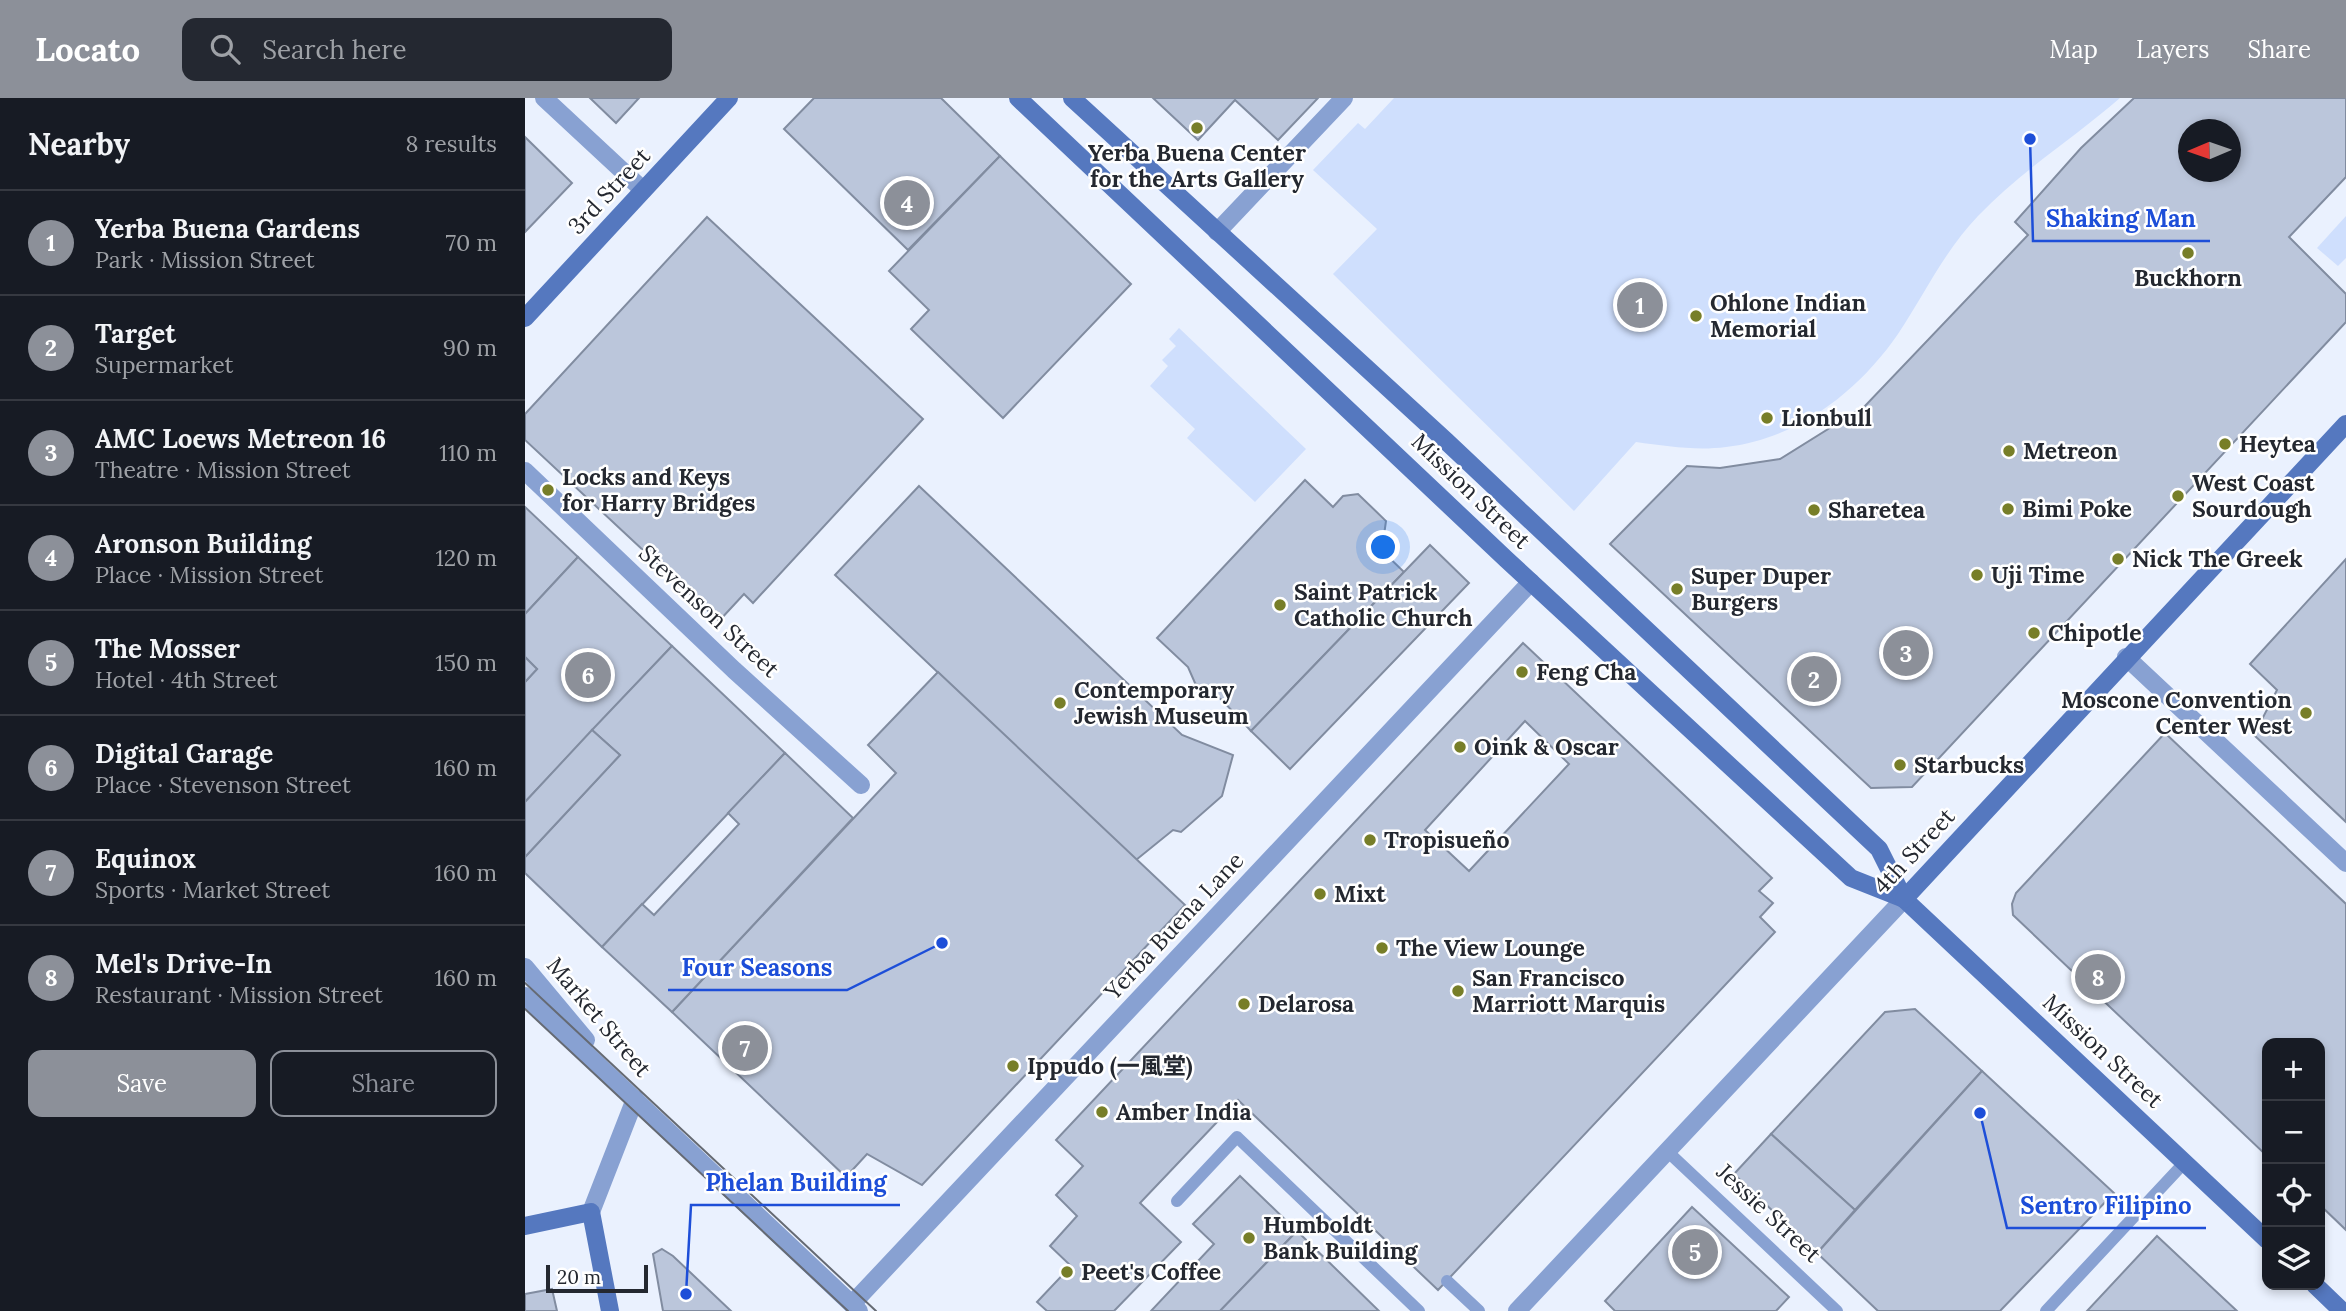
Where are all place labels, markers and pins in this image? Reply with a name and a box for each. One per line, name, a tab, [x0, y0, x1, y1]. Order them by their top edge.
marker: Yerba Buena Center for the Arts Gallery	[1189, 120, 1205, 136]
place label: Yerba Buena Center for the Arts Gallery	[1088, 138, 1306, 193]
pin: 4	[884, 177, 930, 229]
callout: Shaking Man	[2033, 196, 2210, 241]
marker: Buckhorn	[2180, 245, 2196, 261]
place label: Buckhorn	[2134, 263, 2242, 292]
pin: 1	[1617, 279, 1663, 331]
place label: Ohlone Indian Memorial	[1710, 288, 1867, 343]
marker: Ohlone Indian Memorial	[1688, 308, 1704, 324]
place label: Lionbull	[1781, 403, 1872, 432]
marker: Lionbull	[1759, 410, 1775, 426]
place label: Heytea	[2239, 429, 2316, 458]
place label: Metreon	[2023, 436, 2118, 465]
marker: Heytea	[2217, 436, 2233, 452]
marker: Metreon	[2001, 443, 2017, 459]
place label: Locks and Keys for Harry Bridges	[562, 462, 755, 517]
place label: West Coast Sourdough	[2192, 468, 2315, 523]
marker: Locks and Keys for Harry Bridges	[540, 482, 556, 498]
marker: West Coast Sourdough	[2170, 488, 2186, 504]
place label: Bimi Poke	[2022, 494, 2132, 523]
place label: Sharetea	[1828, 495, 1925, 524]
marker: Bimi Poke	[2000, 501, 2016, 517]
marker: Sharetea	[1806, 502, 1822, 518]
place label: Nick The Greek	[2132, 544, 2303, 573]
marker: Nick The Greek	[2110, 551, 2126, 567]
place label: Uji Time	[1991, 560, 2085, 589]
place label: Super Duper Burgers	[1691, 561, 1831, 616]
marker: Uji Time	[1969, 567, 1985, 583]
place label: Saint Patrick Catholic Church	[1294, 577, 1472, 632]
marker: Super Duper Burgers	[1669, 581, 1685, 597]
marker: Saint Patrick Catholic Church	[1272, 597, 1288, 613]
place label: Chipotle	[2048, 618, 2142, 647]
marker: Chipotle	[2026, 625, 2042, 641]
pin: 3	[1883, 627, 1929, 679]
pin: 6	[565, 649, 611, 701]
pin: 2	[1791, 653, 1837, 705]
place label: Feng Cha	[1536, 657, 1636, 686]
marker: Feng Cha	[1514, 664, 1530, 680]
place label: Contemporary Jewish Museum	[1074, 675, 1249, 730]
place label: Moscone Convention Center West	[2061, 685, 2292, 740]
marker: Contemporary Jewish Museum	[1052, 695, 1068, 711]
marker: Moscone Convention Center West	[2298, 705, 2314, 721]
place label: Oink & Oscar	[1474, 732, 1619, 761]
marker: Oink & Oscar	[1452, 739, 1468, 755]
place label: Starbucks	[1914, 750, 2024, 779]
marker: Starbucks	[1892, 757, 1908, 773]
place label: Tropisueño	[1384, 825, 1510, 854]
marker: Tropisueño	[1362, 832, 1378, 848]
place label: Mixt	[1334, 879, 1386, 908]
marker: Mixt	[1312, 886, 1328, 902]
place label: The View Lounge	[1396, 933, 1585, 962]
marker: The View Lounge	[1374, 940, 1390, 956]
callout: Four Seasons	[668, 945, 847, 990]
pin: 8	[2075, 951, 2121, 1003]
place label: San Francisco Marriott Marquis	[1472, 963, 1665, 1018]
marker: San Francisco Marriott Marquis	[1450, 983, 1466, 999]
place label: Delarosa	[1258, 989, 1354, 1018]
marker: Delarosa	[1236, 996, 1252, 1012]
pin: 7	[722, 1022, 768, 1074]
place label: Ippudo (一風堂)	[1027, 1051, 1193, 1081]
marker: Ippudo (一風堂)	[1005, 1058, 1021, 1074]
place label: Amber India	[1116, 1097, 1252, 1126]
marker: Amber India	[1094, 1104, 1110, 1120]
callout: Phelan Building	[691, 1160, 900, 1205]
callout: Sentro Filipino	[2007, 1183, 2206, 1228]
place label: Humboldt Bank Building	[1263, 1210, 1418, 1265]
pin: 5	[1672, 1226, 1718, 1278]
marker: Humboldt Bank Building	[1241, 1230, 1257, 1246]
place label: Peet's Coffee	[1081, 1257, 1221, 1286]
marker: Peet's Coffee	[1059, 1264, 1075, 1280]

